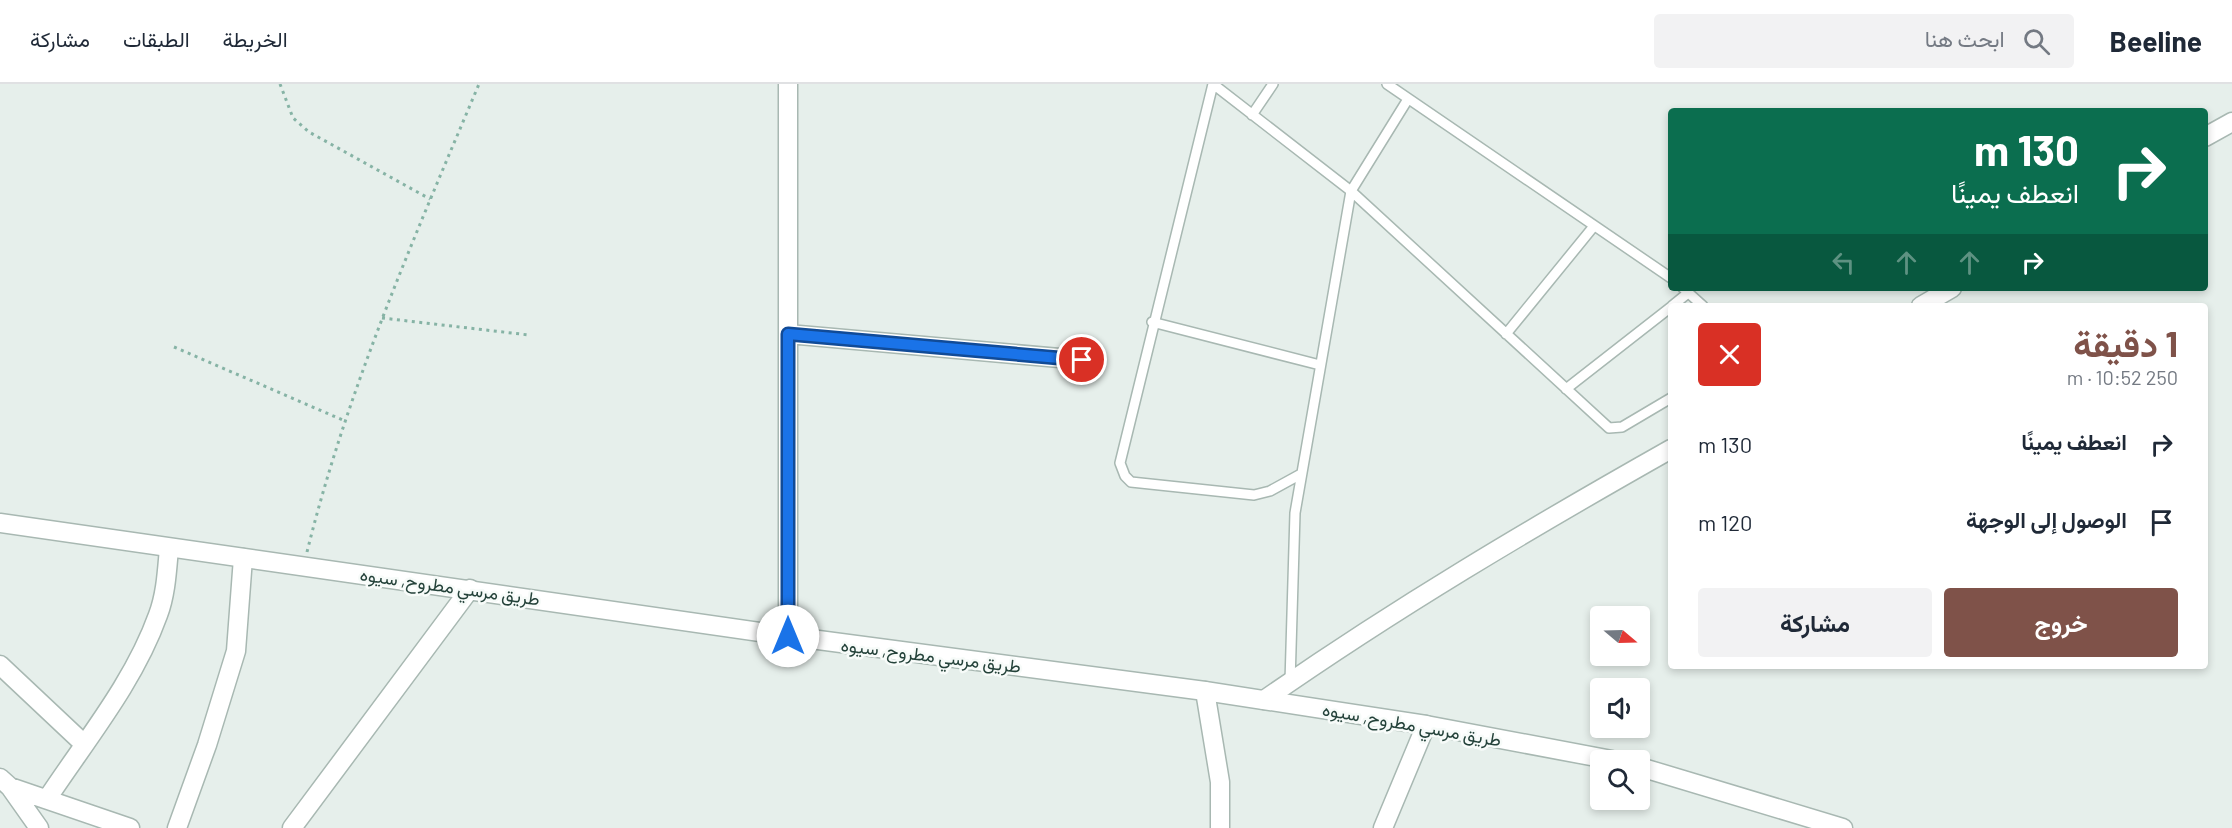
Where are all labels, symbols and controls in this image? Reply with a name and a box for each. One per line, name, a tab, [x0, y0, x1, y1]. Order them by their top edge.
search box	[1654, 14, 2074, 68]
text: Beeline	[2110, 24, 2202, 58]
text: ابحث هنا	[1925, 25, 2005, 51]
icon: search	[2020, 25, 2053, 58]
text: مشاركة	[30, 26, 90, 51]
text: الطبقات	[123, 26, 190, 51]
text: الخريطة	[223, 26, 288, 51]
text: 130 m	[1974, 124, 2079, 174]
icon: right	[2100, 132, 2178, 210]
text: انعطف يمينًا	[1951, 176, 2079, 208]
icon: left	[1827, 246, 1860, 279]
icon: ahead	[1890, 246, 1923, 279]
icon: ahead	[1953, 246, 1986, 279]
icon: right	[2016, 246, 2049, 279]
text: 1 دقيقة	[2073, 321, 2178, 364]
button: close	[1698, 323, 1761, 386]
pin	[1056, 334, 1107, 385]
icon: arrive	[1065, 343, 1098, 376]
text: 250 m · 10:52	[2067, 365, 2178, 389]
text: انعطف يمينًا	[2021, 428, 2127, 454]
icon: right	[2145, 428, 2178, 461]
text: 130 m	[1698, 431, 1752, 457]
text: الوصول إلى الوجهة	[1966, 506, 2127, 532]
icon: arrive	[2145, 506, 2178, 539]
text: 120 m	[1698, 509, 1753, 535]
street label: طريق مرسي مطروح, سيوه	[358, 562, 541, 614]
button: مشاركة	[1698, 588, 1932, 657]
button: خروج	[1944, 588, 2178, 657]
position arrow	[756, 604, 820, 668]
north arrow	[1590, 606, 1650, 666]
map controls	[1590, 606, 1650, 810]
street label: طريق مرسي مطروح, سيوه	[839, 633, 1022, 682]
button: sound	[1590, 678, 1650, 738]
street label: طريق مرسي مطروح, سيوه	[1320, 697, 1503, 755]
button: search	[1590, 750, 1650, 810]

